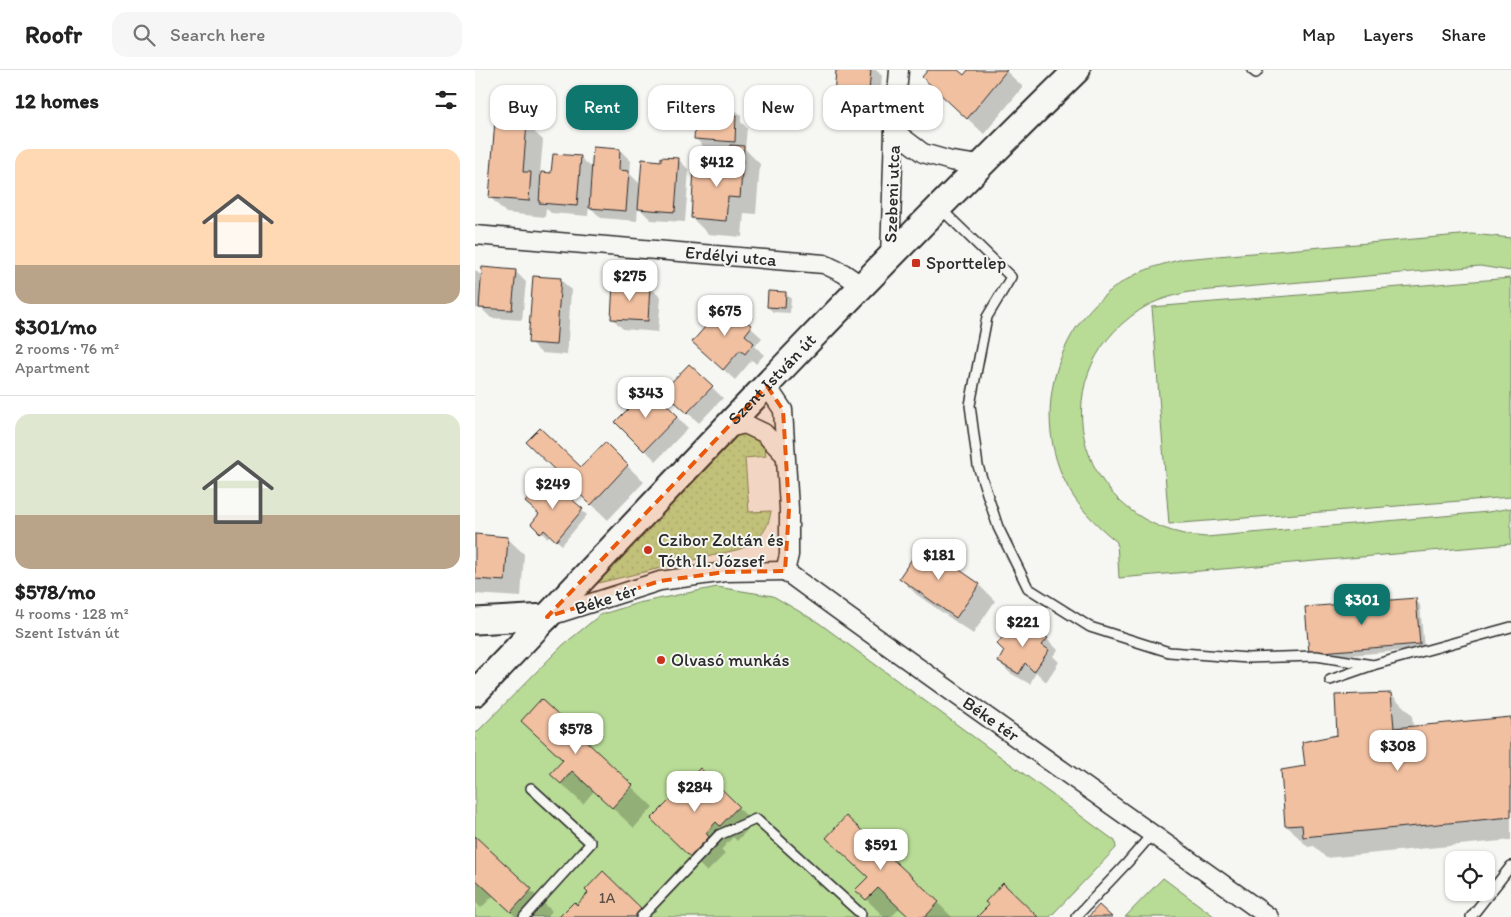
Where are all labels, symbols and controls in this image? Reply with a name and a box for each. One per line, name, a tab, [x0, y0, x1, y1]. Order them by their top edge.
search box	[112, 12, 462, 57]
text: Roofr	[25, 20, 82, 49]
icon: search	[130, 21, 158, 49]
text: Search here	[170, 23, 265, 46]
text: Map	[1302, 24, 1335, 46]
text: Layers	[1363, 24, 1413, 46]
text: Share	[1441, 24, 1486, 46]
chip: Buy	[490, 85, 556, 130]
chip: Rent	[566, 85, 638, 130]
chip: Filters	[648, 85, 734, 130]
chip: New	[744, 85, 813, 130]
chip: Apartment	[823, 85, 943, 130]
icon: filters	[432, 86, 460, 114]
text: 12 homes	[15, 88, 99, 113]
street label: Szebeni utca	[879, 145, 905, 243]
pin: $412	[687, 146, 747, 188]
text: $412	[700, 152, 734, 171]
icon: home	[193, 181, 283, 271]
street label: Erdélyi utca	[684, 241, 778, 271]
place label: Sporttelep	[926, 252, 1006, 274]
marker: Sporttelep	[910, 257, 922, 269]
pin: $275	[600, 260, 660, 302]
text: $275	[614, 266, 646, 285]
pin: $675	[695, 294, 755, 337]
text: $675	[709, 301, 741, 320]
text: $301/mo	[15, 314, 97, 339]
street label: Szent István út	[723, 329, 821, 429]
text: 2 rooms · 76 m²	[15, 339, 119, 358]
text: Apartment	[15, 358, 90, 377]
pin: $343	[616, 376, 676, 419]
text: $343	[628, 383, 664, 402]
icon: home	[193, 447, 283, 537]
pin: $249	[523, 468, 583, 510]
text: $249	[536, 474, 570, 493]
place label: Czibor Zoltán és Tóth II. József	[658, 529, 784, 572]
pin: $181	[909, 538, 969, 581]
marker: Czibor Zoltán és Tóth II. József	[642, 544, 654, 556]
text: $181	[923, 545, 955, 564]
street label: Béke tér	[572, 578, 641, 619]
text: $578/mo	[15, 579, 96, 604]
pin: $301	[1332, 584, 1392, 626]
text: $301	[1345, 590, 1379, 609]
text: 4 rooms · 128 m²	[15, 604, 129, 623]
pin: $221	[993, 606, 1053, 648]
text: $221	[1007, 612, 1039, 631]
text: Szent István út	[15, 623, 119, 642]
place label: Olvasó munkás	[671, 649, 789, 671]
marker: Olvasó munkás	[655, 654, 667, 666]
street label: Béke tér	[958, 692, 1024, 747]
pin: $578	[546, 712, 606, 755]
text: $578	[559, 719, 593, 738]
pin: $308	[1368, 730, 1428, 772]
text: $308	[1380, 736, 1416, 755]
pin: $284	[665, 770, 725, 813]
text: $284	[678, 777, 712, 796]
pin: $591	[851, 828, 911, 871]
text: $591	[865, 835, 897, 854]
map controls	[1445, 851, 1495, 901]
button: locate	[1445, 851, 1495, 901]
house number: 1A	[599, 889, 616, 907]

